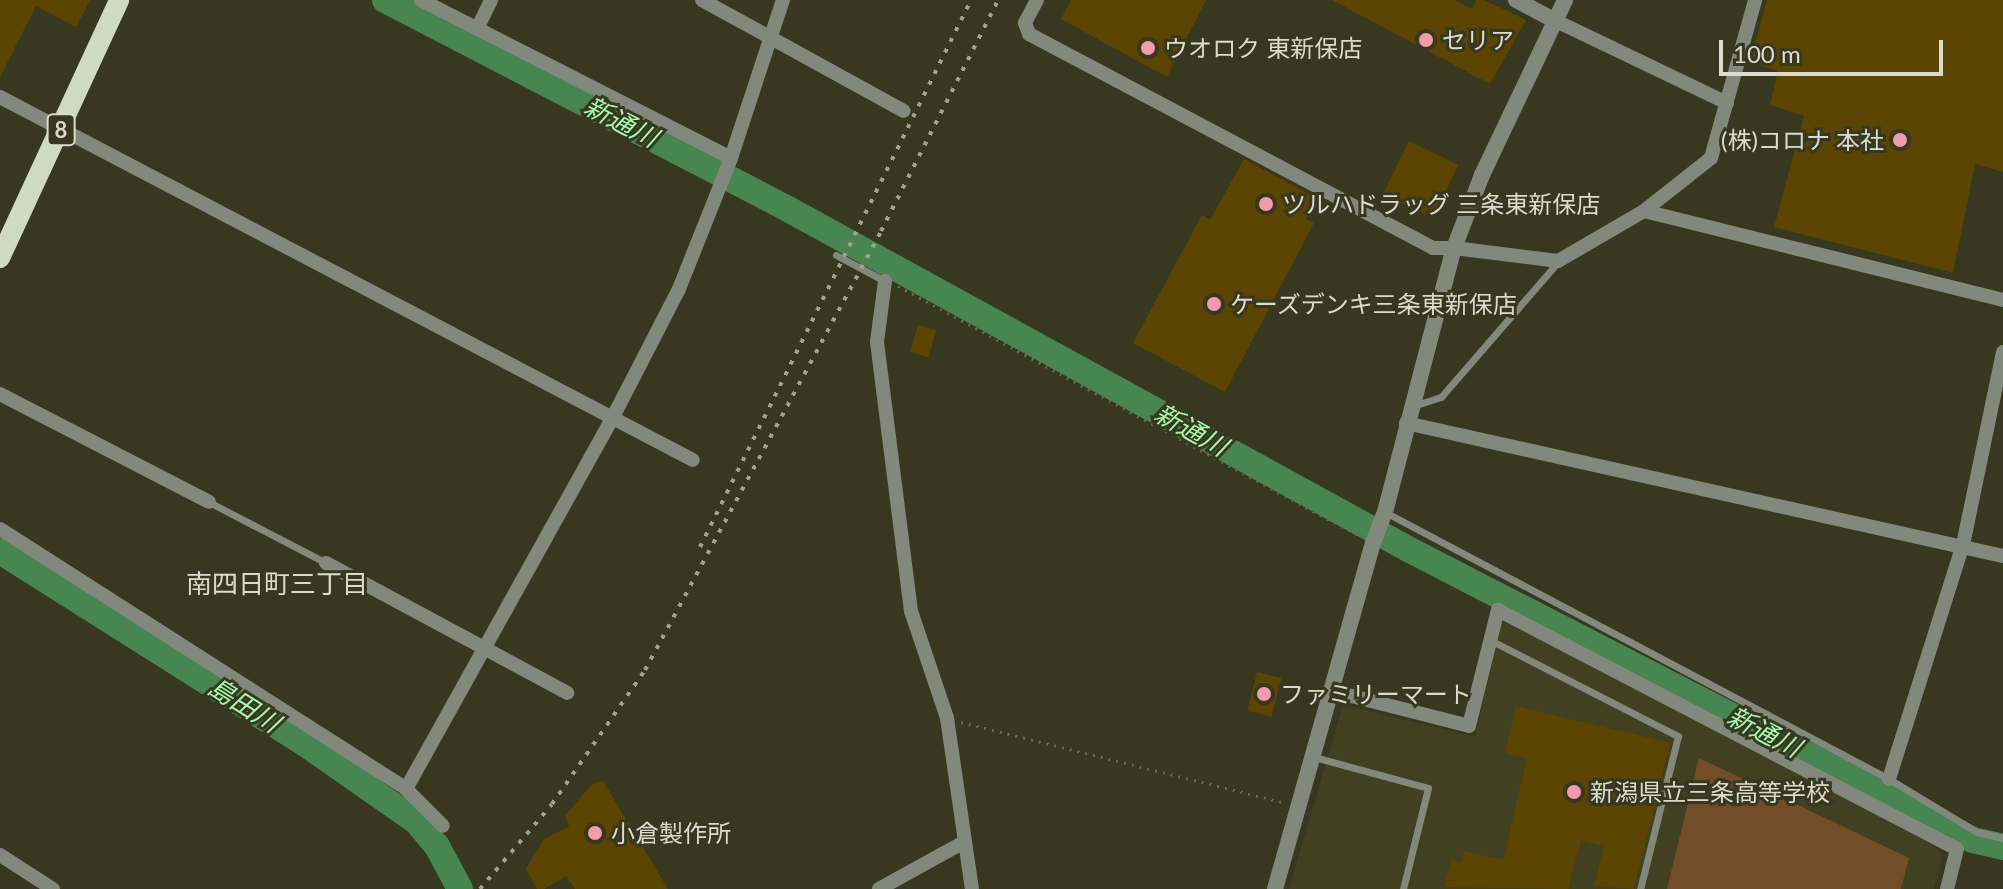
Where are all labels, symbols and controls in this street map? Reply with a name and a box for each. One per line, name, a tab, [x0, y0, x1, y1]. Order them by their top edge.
scale bar	[1723, 24, 1947, 74]
place label: セリア	[1442, 26, 1514, 54]
marker: セリア	[1417, 31, 1435, 49]
place label: ウオロク 東新保店	[1164, 34, 1362, 62]
marker: ウオロク 東新保店	[1139, 39, 1157, 57]
text: 100 m	[1733, 39, 1801, 68]
water label: 新通川	[579, 90, 663, 154]
road number: 8	[45, 112, 77, 148]
place label: (株)コロナ 本社	[1721, 126, 1884, 154]
marker: (株)コロナ 本社	[1891, 131, 1909, 149]
place label: ツルハドラッグ 三条東新保店	[1282, 190, 1600, 218]
marker: ツルハドラッグ 三条東新保店	[1257, 195, 1275, 213]
place label: ケーズデンキ三条東新保店	[1230, 290, 1518, 318]
marker: ケーズデンキ三条東新保店	[1205, 295, 1223, 313]
water label: 新通川	[1149, 397, 1233, 463]
district label: 南四日町三丁目	[186, 568, 368, 600]
water label: 島田川	[203, 671, 285, 739]
place label: ファミリーマート	[1280, 680, 1472, 708]
marker: ファミリーマート	[1255, 685, 1273, 703]
water label: 新通川	[1722, 700, 1806, 764]
place label: 新潟県立三条高等学校	[1590, 778, 1830, 806]
marker: 新潟県立三条高等学校	[1565, 783, 1583, 801]
place label: 小倉製作所	[611, 819, 731, 847]
marker: 小倉製作所	[586, 824, 604, 842]

